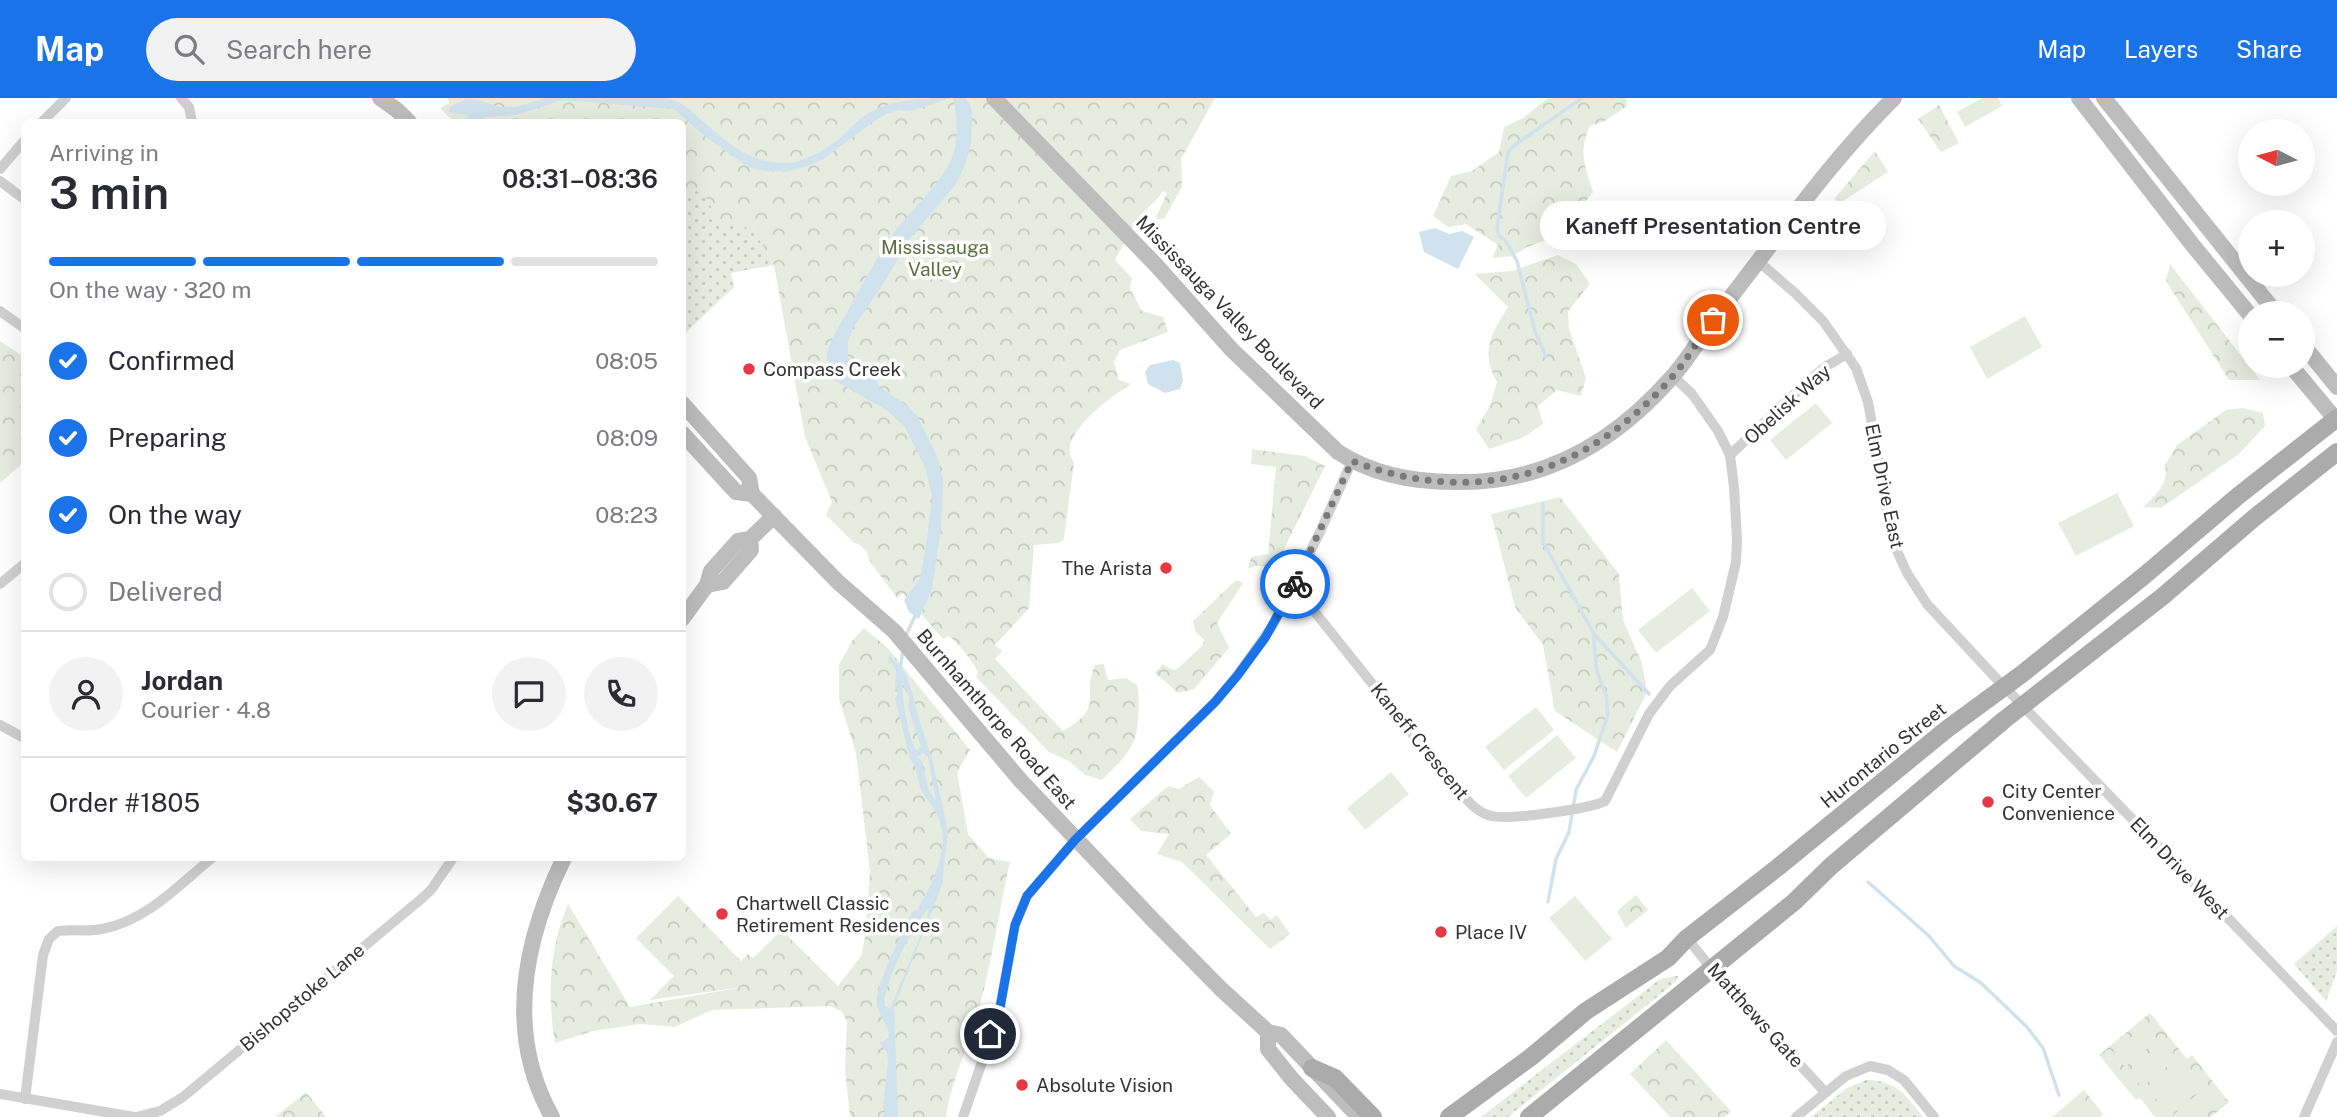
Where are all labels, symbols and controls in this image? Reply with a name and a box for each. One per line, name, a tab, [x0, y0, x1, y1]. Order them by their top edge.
search box	[146, 18, 636, 81]
text: Map	[35, 30, 104, 68]
icon: search	[170, 30, 208, 68]
text: Search here	[226, 34, 372, 65]
text: Map	[2037, 35, 2086, 63]
text: Layers	[2124, 35, 2198, 63]
text: Share	[2236, 35, 2302, 63]
north arrow	[2238, 119, 2315, 196]
map controls	[2238, 119, 2315, 378]
text: Arriving in	[49, 139, 159, 166]
text: 08:31–08:36	[502, 163, 658, 194]
text: 3 min	[49, 165, 169, 219]
callout: Kaneff Presentation Centre	[1540, 201, 1886, 250]
button: +	[2238, 210, 2315, 287]
street label: Mississauga Valley Boulevard	[1132, 211, 1328, 413]
text: Kaneff Presentation Centre	[1565, 212, 1861, 239]
park label: Mississauga Valley	[881, 236, 989, 280]
text: On the way · 320 m	[49, 276, 251, 303]
pin	[1683, 290, 1743, 350]
icon: bag	[1694, 301, 1732, 339]
button: −	[2238, 301, 2315, 378]
icon: check	[49, 342, 87, 380]
text: Confirmed	[108, 345, 235, 376]
text: 08:05	[595, 347, 658, 374]
place label: Compass Creek	[763, 358, 901, 380]
street label: Obelisk Way	[1739, 360, 1835, 448]
marker: Compass Creek	[741, 361, 757, 377]
icon: check	[49, 419, 87, 457]
text: Preparing	[108, 422, 227, 453]
street label: Elm Drive East	[1861, 422, 1909, 550]
text: 08:09	[596, 424, 658, 451]
icon: check	[49, 496, 87, 534]
text: On the way	[108, 499, 242, 530]
text: 08:23	[595, 501, 658, 528]
courier	[1260, 549, 1330, 619]
place label: The Arista	[1062, 557, 1152, 579]
marker: The Arista	[1158, 560, 1174, 576]
icon: bike	[1276, 565, 1314, 603]
text: Delivered	[108, 576, 223, 607]
street label: Burnhamthorpe Road East	[913, 624, 1081, 814]
button: person	[49, 657, 123, 731]
button: chat	[492, 657, 566, 731]
button: phone	[584, 657, 658, 731]
text: Jordan	[141, 665, 223, 696]
street label: Kaneff Crescent	[1366, 678, 1474, 804]
text: Courier · 4.8	[141, 696, 271, 723]
street label: Hurontario Street	[1816, 698, 1950, 812]
place label: City Center Convenience	[2002, 780, 2115, 824]
text: Order #1805	[49, 787, 200, 818]
text: $30.67	[566, 787, 658, 818]
marker: City Center Convenience	[1980, 794, 1996, 810]
street label: Elm Drive West	[2126, 813, 2234, 923]
place label: Chartwell Classic Retirement Residences	[736, 892, 940, 936]
marker: Chartwell Classic Retirement Residences	[714, 906, 730, 922]
place label: Place IV	[1455, 921, 1527, 943]
marker: Place IV	[1433, 924, 1449, 940]
street label: Bishopstoke Lane	[235, 939, 369, 1055]
street label: Matthews Gate	[1703, 958, 1809, 1072]
pin	[960, 1004, 1020, 1064]
icon: home	[971, 1015, 1009, 1053]
place label: Absolute Vision	[1036, 1074, 1173, 1096]
marker: Absolute Vision	[1014, 1077, 1030, 1093]

